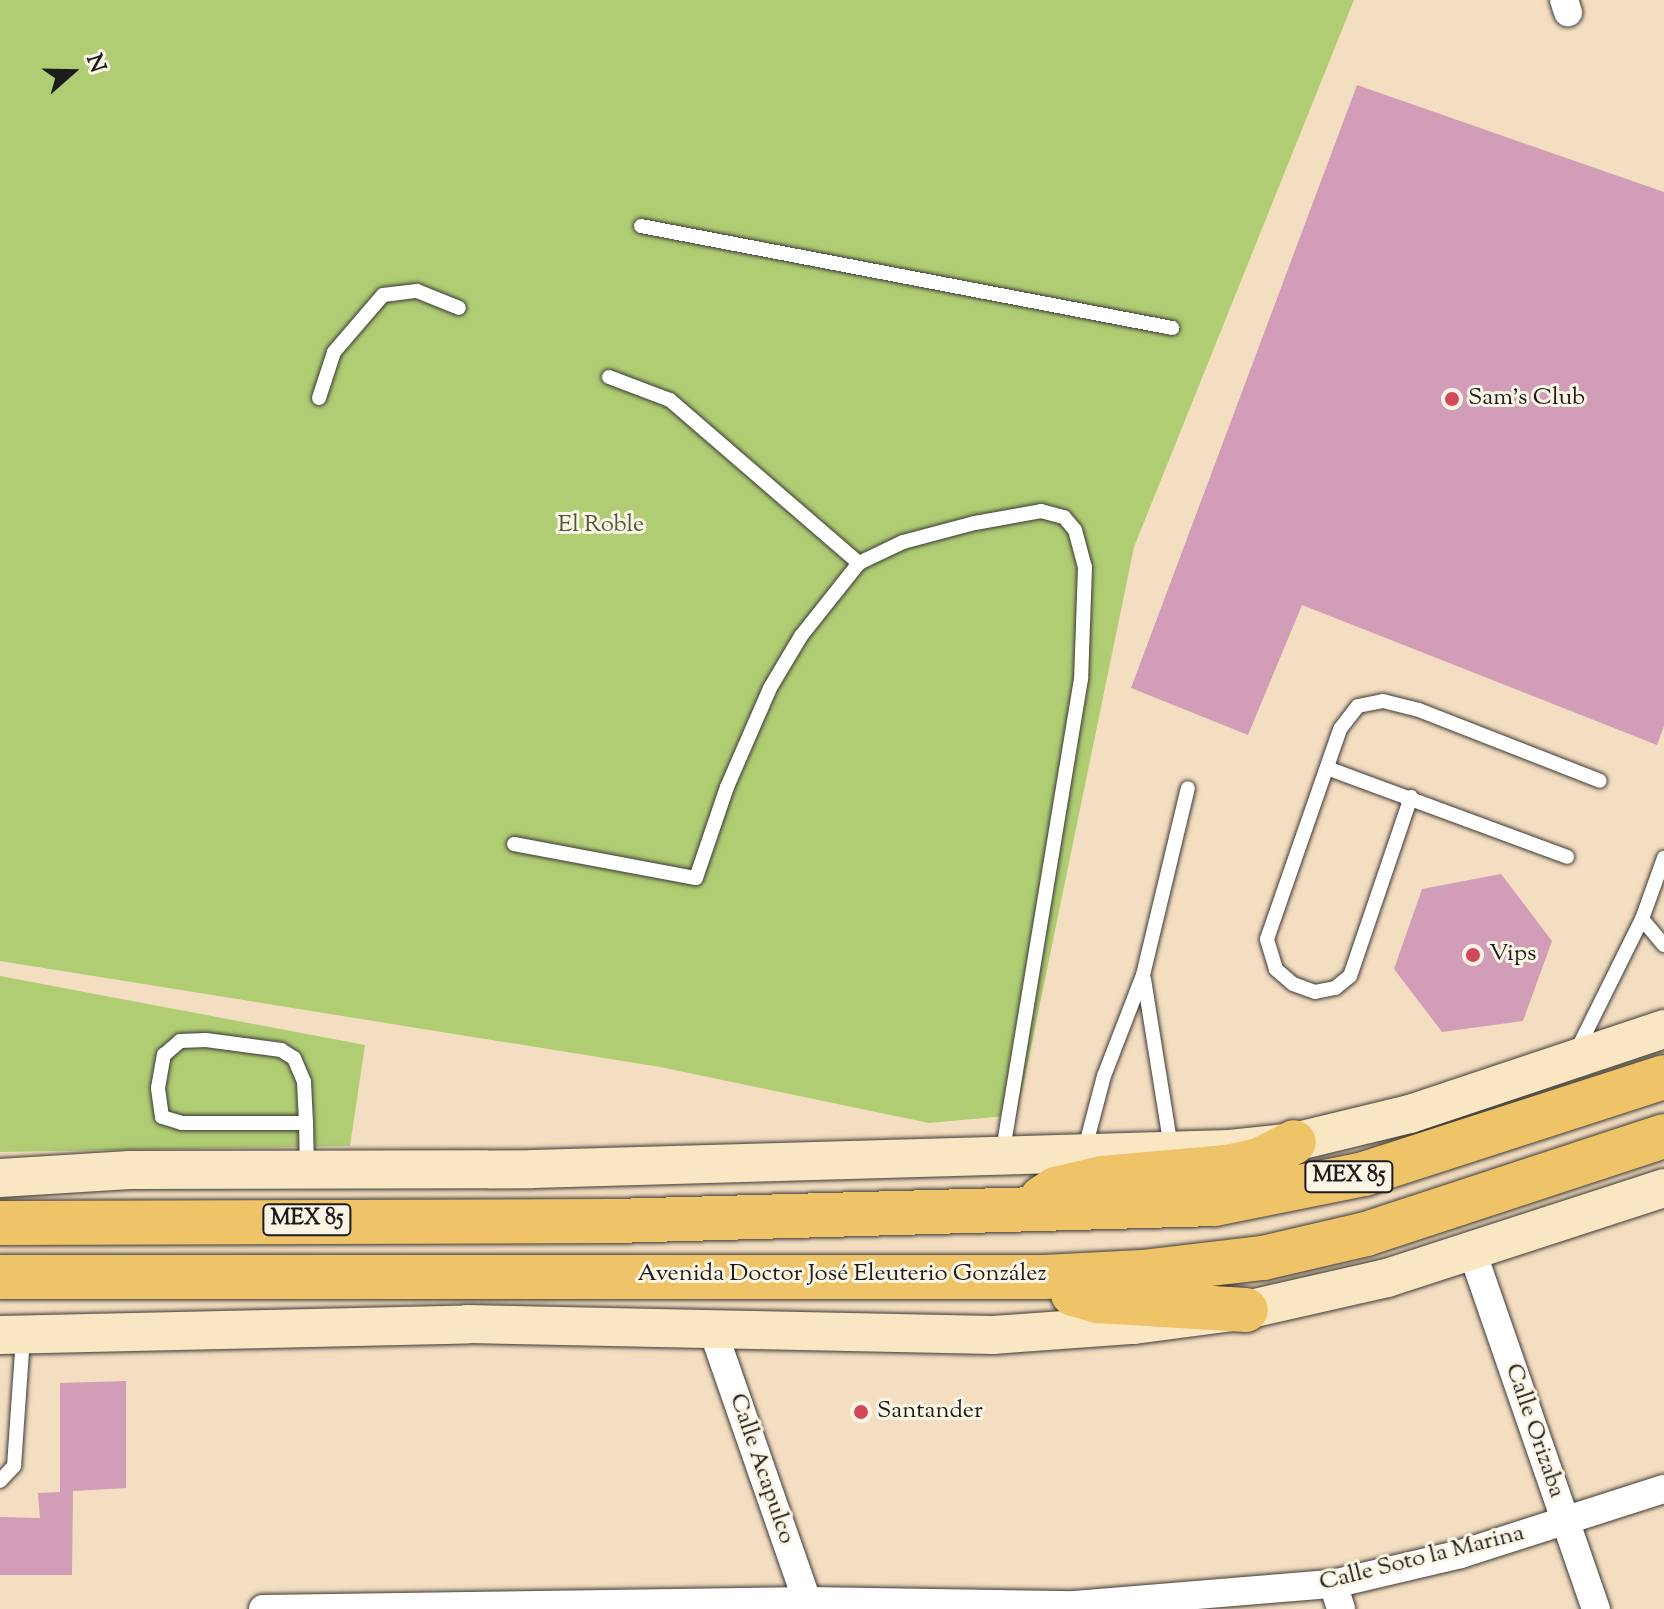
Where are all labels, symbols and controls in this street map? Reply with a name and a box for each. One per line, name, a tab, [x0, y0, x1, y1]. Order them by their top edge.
north arrow	[32, 32, 112, 112]
text: N	[77, 50, 113, 78]
place label: Sam's Club	[1468, 385, 1585, 413]
marker: Sam's Club	[1443, 390, 1461, 408]
park label: El Roble	[558, 512, 644, 540]
place label: Vips	[1489, 941, 1536, 969]
marker: Vips	[1464, 946, 1482, 964]
road number: MEX 85	[1303, 1159, 1395, 1195]
road number: MEX 85	[261, 1202, 353, 1238]
street label: Avenida Doctor José Eleuterio González	[637, 1261, 1047, 1289]
street label: Calle Orizaba	[1498, 1360, 1570, 1502]
street label: Calle Acapulco	[722, 1390, 800, 1548]
place label: Santander	[877, 1398, 983, 1426]
marker: Santander	[852, 1403, 870, 1421]
street label: Calle Soto la Marina	[1317, 1520, 1527, 1598]

